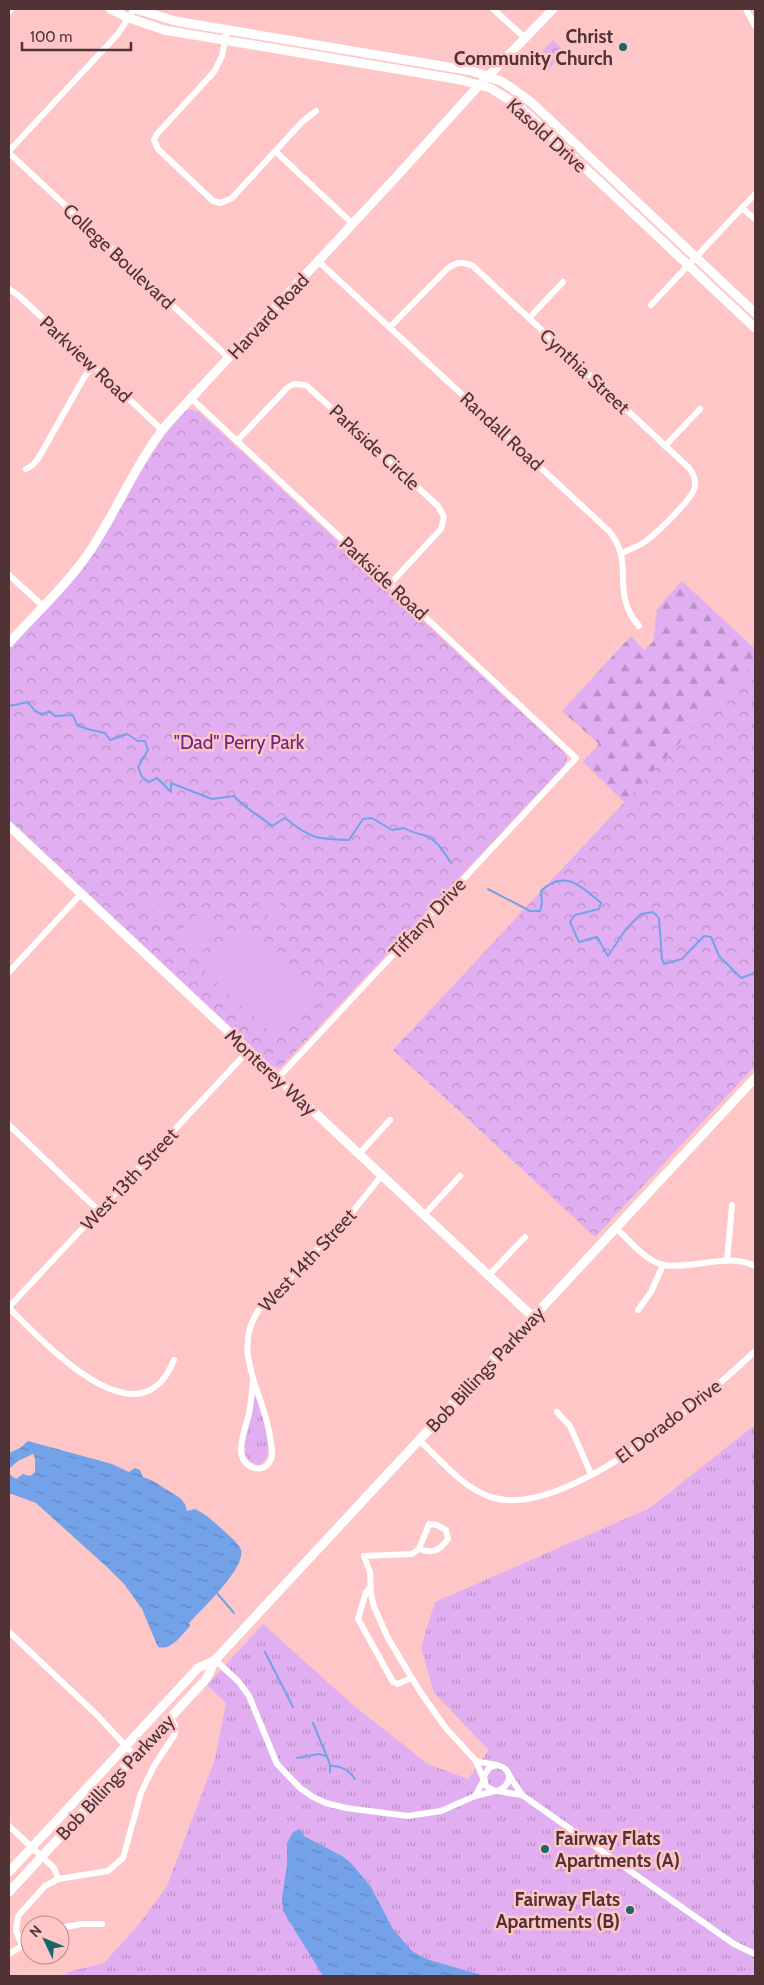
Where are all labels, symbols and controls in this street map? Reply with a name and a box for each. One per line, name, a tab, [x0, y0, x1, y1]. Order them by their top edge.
scale bar	[22, 20, 131, 52]
place label: Christ Community Church	[454, 25, 613, 70]
text: 100 m	[30, 28, 72, 46]
marker: Christ Community Church	[617, 41, 629, 53]
street label: Kasold Drive	[502, 93, 592, 178]
street label: College Boulevard	[58, 199, 179, 314]
street label: Harvard Road	[223, 269, 314, 364]
street label: Parkview Road	[35, 311, 136, 408]
street label: Cynthia Street	[535, 324, 635, 419]
street label: Randall Road	[455, 387, 548, 476]
street label: Parkside Circle	[325, 400, 425, 495]
street label: Parkside Road	[335, 532, 432, 625]
park label: "Dad" Perry Park	[174, 731, 305, 754]
street label: Tiffany Drive	[384, 873, 471, 964]
street label: Monterey Way	[220, 1024, 322, 1121]
street label: West 13th Street	[76, 1123, 183, 1235]
street label: West 14th Street	[254, 1204, 361, 1317]
street label: Bob Billings Parkway	[421, 1301, 550, 1437]
street label: El Dorado Drive	[611, 1374, 726, 1469]
street label: Bob Billings Parkway	[51, 1709, 180, 1845]
place label: Fairway Flats Apartments (A)	[555, 1827, 680, 1872]
marker: Fairway Flats Apartments (A)	[539, 1843, 551, 1855]
place label: Fairway Flats Apartments (B)	[496, 1888, 620, 1933]
marker: Fairway Flats Apartments (B)	[624, 1904, 636, 1916]
north arrow	[20, 1915, 70, 1965]
text: N	[26, 1921, 45, 1941]

